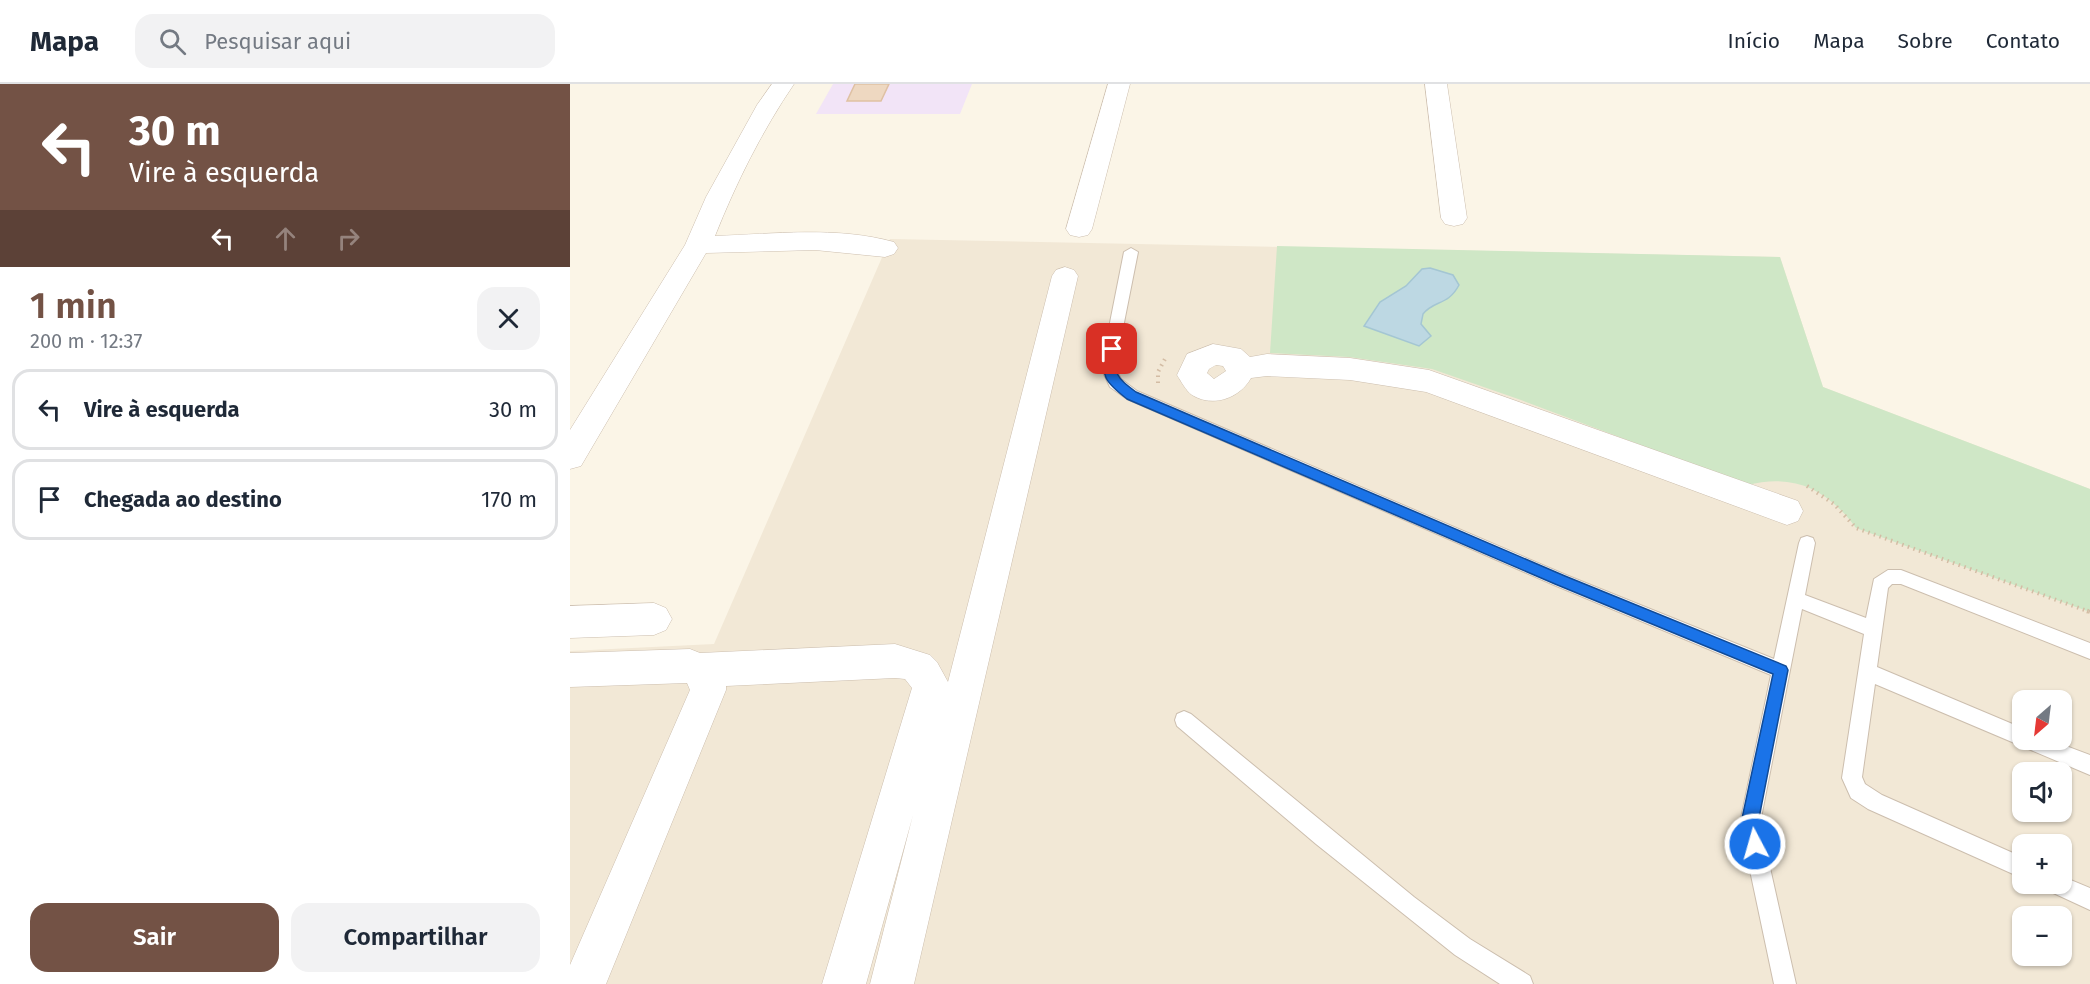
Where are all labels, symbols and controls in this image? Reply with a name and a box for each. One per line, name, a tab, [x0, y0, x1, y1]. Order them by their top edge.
search box	[135, 14, 555, 68]
text: Mapa	[30, 25, 99, 58]
icon: search	[156, 25, 189, 58]
text: Pesquisar aqui	[204, 28, 351, 55]
text: Início	[1727, 28, 1780, 54]
text: Mapa	[1813, 28, 1865, 54]
text: Sobre	[1898, 28, 1953, 54]
text: Contato	[1986, 28, 2060, 54]
text: 30 m	[129, 106, 221, 156]
icon: left	[30, 108, 108, 186]
text: Vire à esquerda	[129, 157, 319, 189]
icon: left	[206, 222, 239, 255]
icon: ahead	[269, 222, 302, 255]
icon: right	[332, 222, 365, 255]
text: 1 min	[30, 284, 117, 328]
button: close	[477, 287, 540, 350]
pin	[1086, 323, 1137, 374]
text: 200 m · 12:37	[30, 329, 142, 353]
icon: arrive	[1095, 332, 1128, 365]
icon: left	[33, 393, 66, 426]
text: Vire à esquerda	[84, 396, 240, 423]
text: 30 m	[489, 396, 537, 423]
icon: arrive	[33, 483, 66, 516]
text: Chegada ao destino	[84, 486, 282, 513]
text: 170 m	[481, 486, 537, 513]
north arrow	[2012, 690, 2072, 750]
map controls	[2012, 690, 2072, 966]
button: sound	[2012, 762, 2072, 822]
position arrow	[1723, 812, 1787, 876]
button: +	[2012, 834, 2072, 894]
button: Sair	[30, 903, 279, 972]
button: Compartilhar	[291, 903, 540, 972]
button: −	[2012, 906, 2072, 966]

